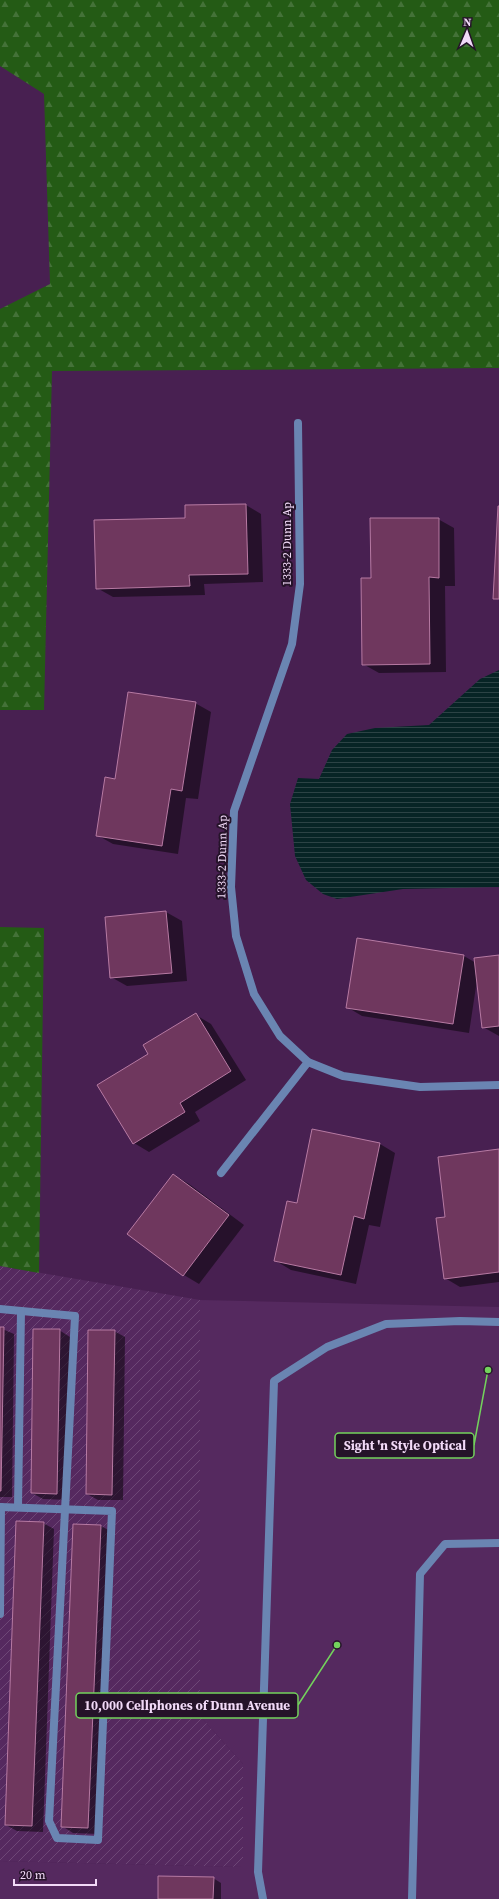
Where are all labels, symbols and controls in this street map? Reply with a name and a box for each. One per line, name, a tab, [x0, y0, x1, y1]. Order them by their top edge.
north arrow	[447, 12, 487, 52]
text: N	[463, 15, 472, 30]
street label: 1333-2 Dunn Ap	[279, 502, 295, 586]
street label: 1333-2 Dunn Ap	[213, 815, 231, 899]
callout: Sight 'n Style Optical	[335, 1433, 474, 1458]
text: Sight 'n Style Optical	[344, 1437, 466, 1454]
callout: 10,000 Cellphones of Dunn Avenue	[76, 1693, 298, 1718]
text: 10,000 Cellphones of Dunn Avenue	[84, 1697, 290, 1714]
scale bar	[14, 1861, 96, 1887]
text: 20 m	[20, 1867, 46, 1883]

